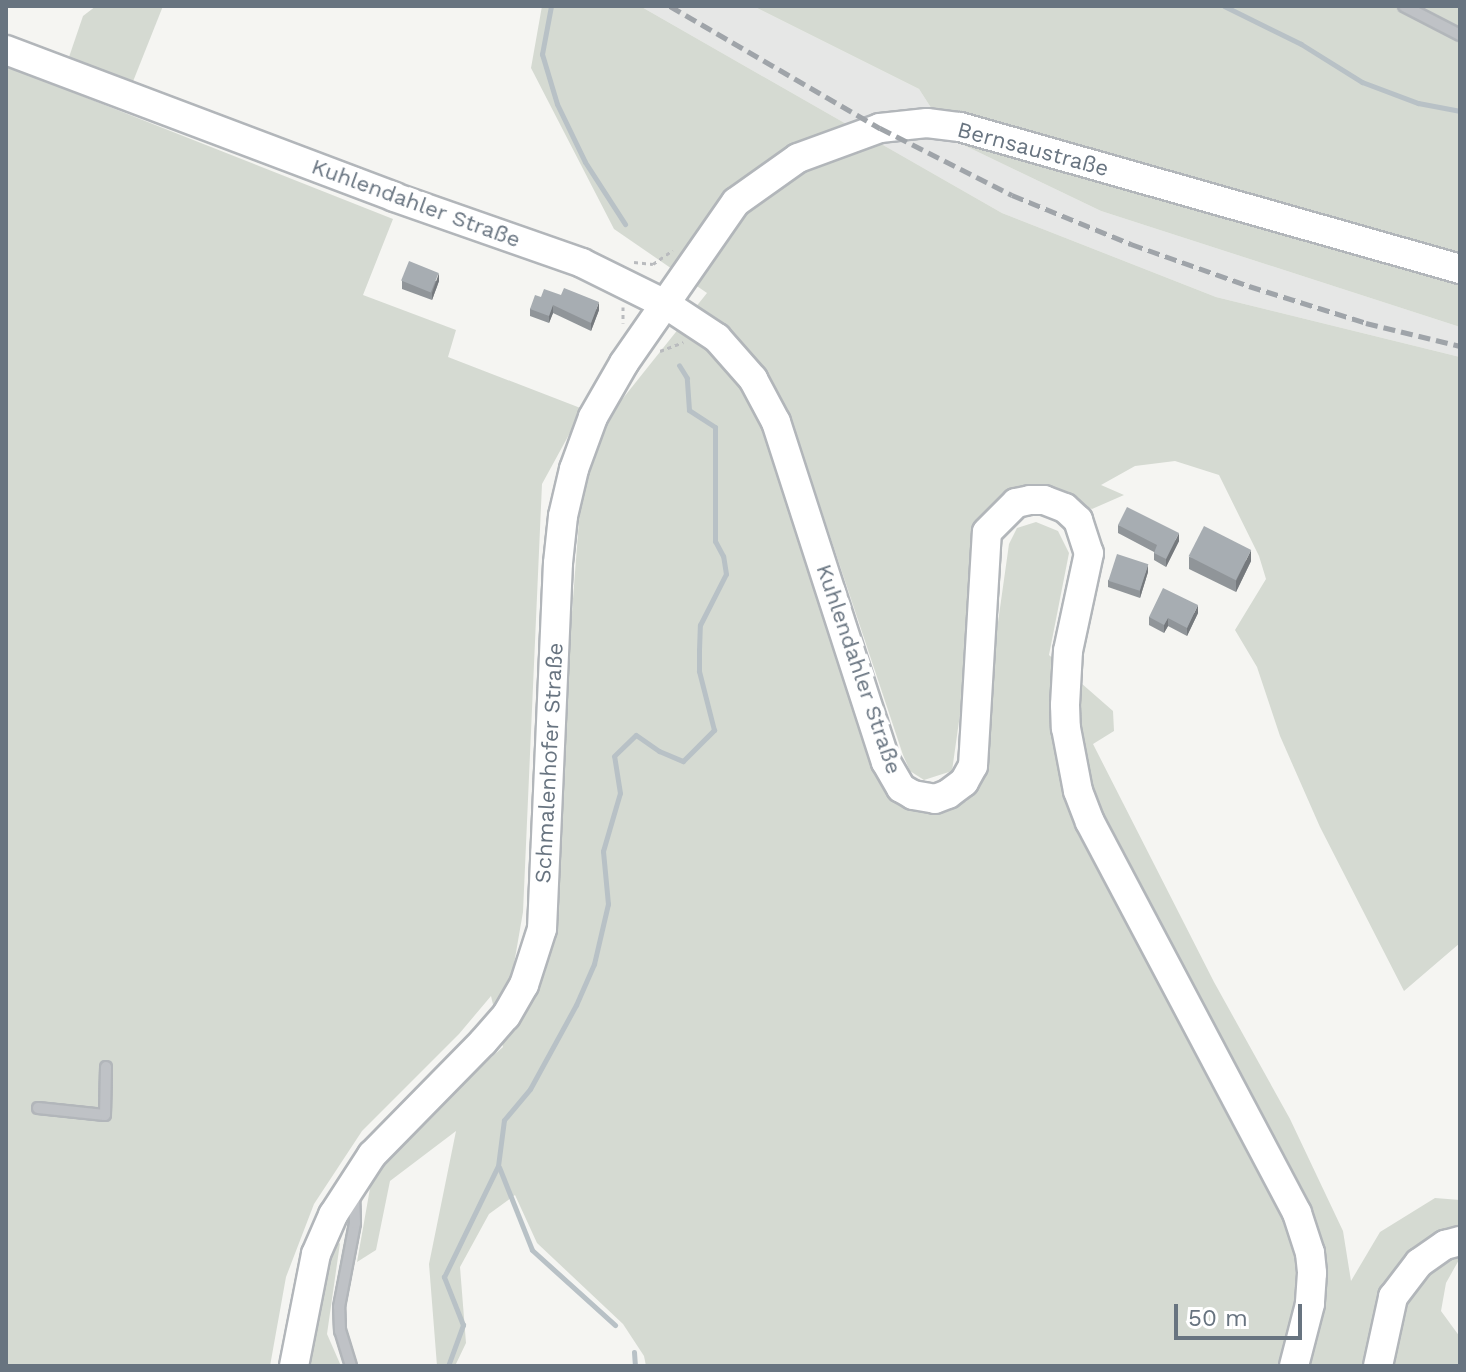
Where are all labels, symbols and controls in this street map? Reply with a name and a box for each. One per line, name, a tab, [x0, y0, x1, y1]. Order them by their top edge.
street label: Bernsaustraße	[954, 116, 1112, 182]
street label: Kuhlendahler Straße	[308, 153, 524, 253]
street label: Kuhlendahler Straße	[811, 560, 907, 778]
street label: Schmalenhofer Straße	[530, 642, 568, 884]
scale bar	[1178, 1288, 1306, 1338]
text: 50 m	[1188, 1304, 1248, 1332]

